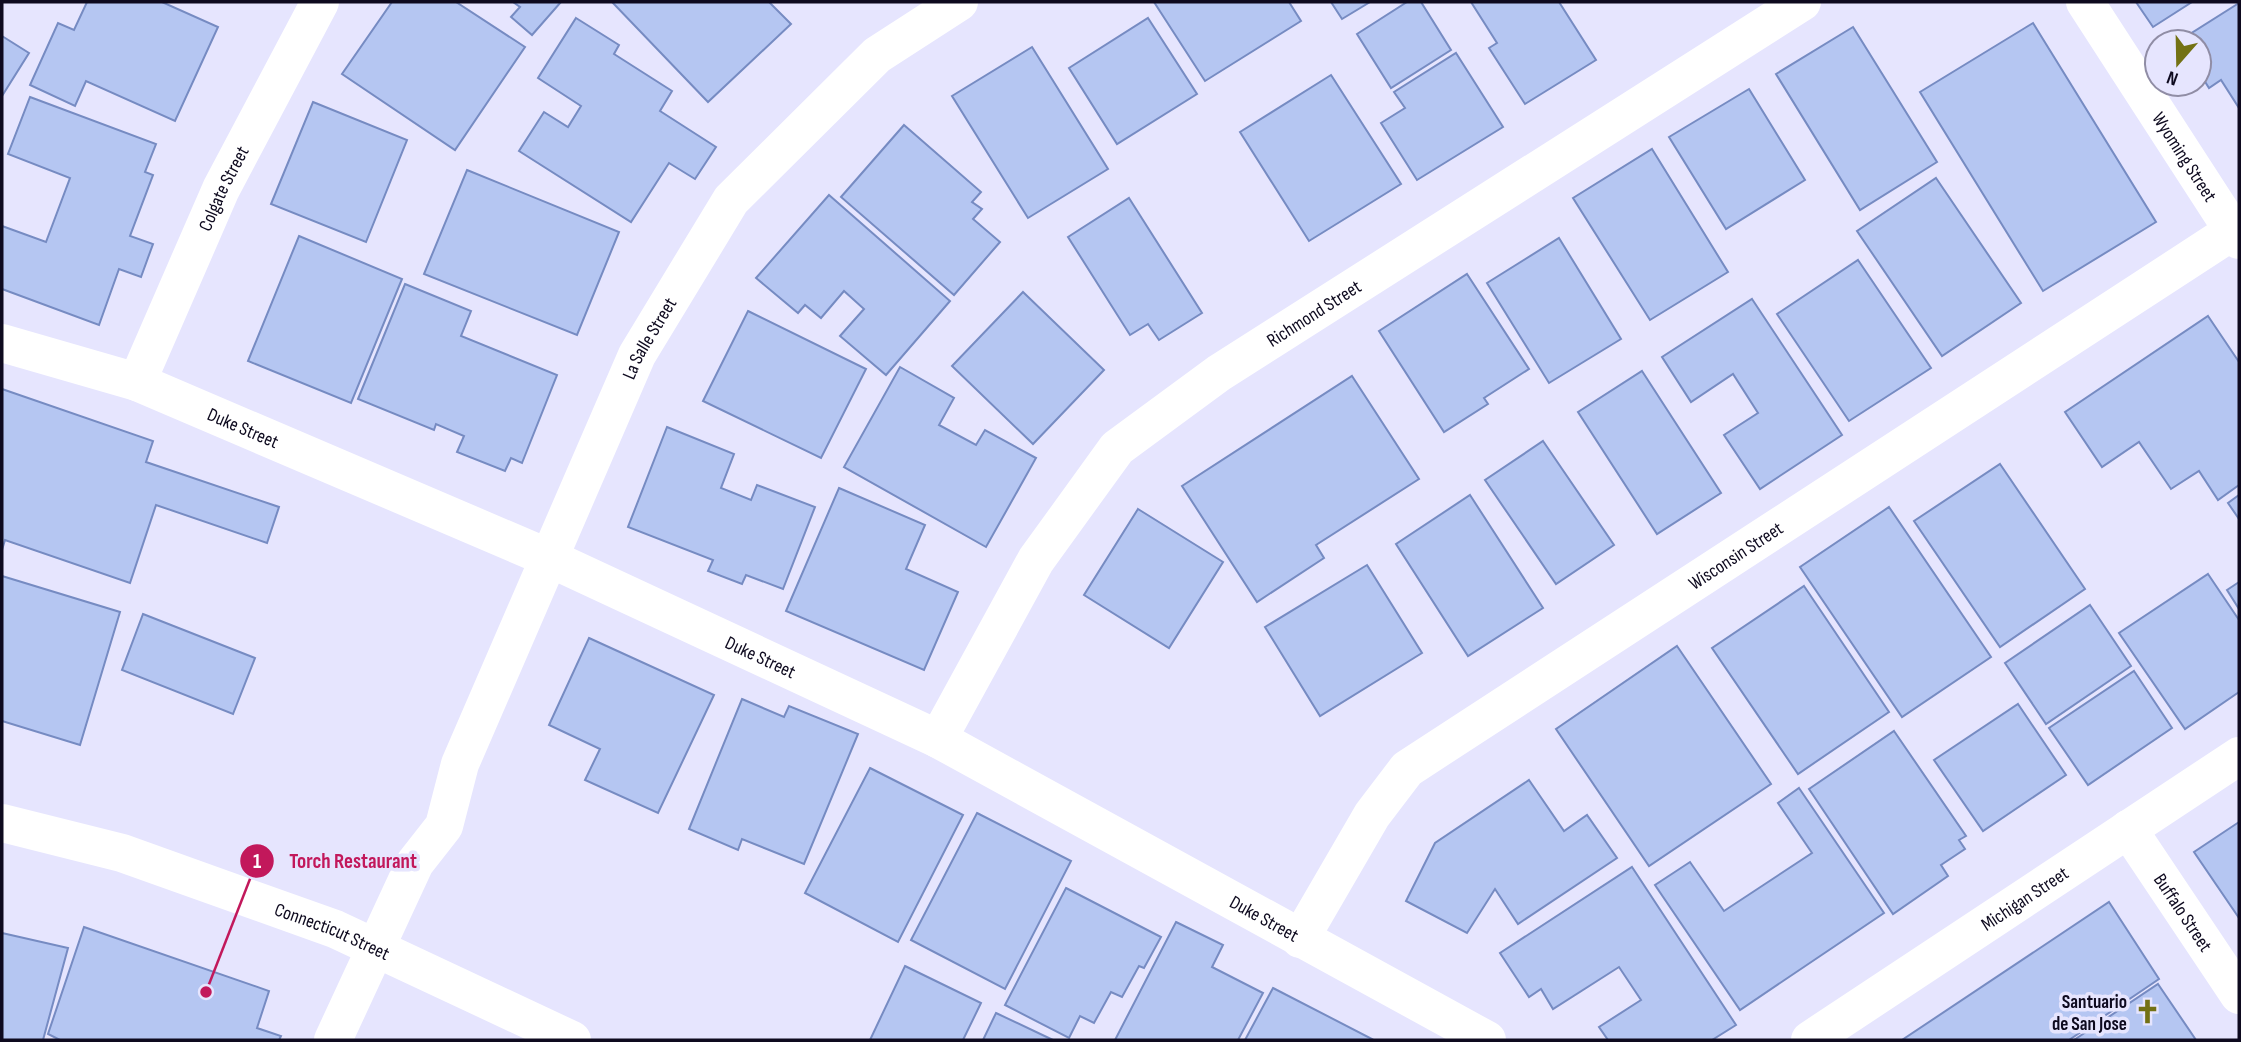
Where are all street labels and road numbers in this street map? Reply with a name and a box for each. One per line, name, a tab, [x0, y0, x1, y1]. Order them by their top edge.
street label: Wyoming Street	[2146, 108, 2221, 207]
street label: Colgate Street	[194, 142, 255, 235]
street label: Richmond Street	[1263, 275, 1366, 353]
street label: La Salle Street	[618, 294, 682, 383]
street label: Duke Street	[204, 403, 282, 454]
street label: Wisconsin Street	[1685, 517, 1788, 596]
street label: Duke Street	[721, 632, 799, 684]
street label: Michigan Street	[1977, 862, 2073, 937]
street label: Buffalo Street	[2148, 870, 2217, 957]
street label: Duke Street	[1225, 891, 1302, 948]
street label: Connecticut Street	[271, 898, 393, 966]

